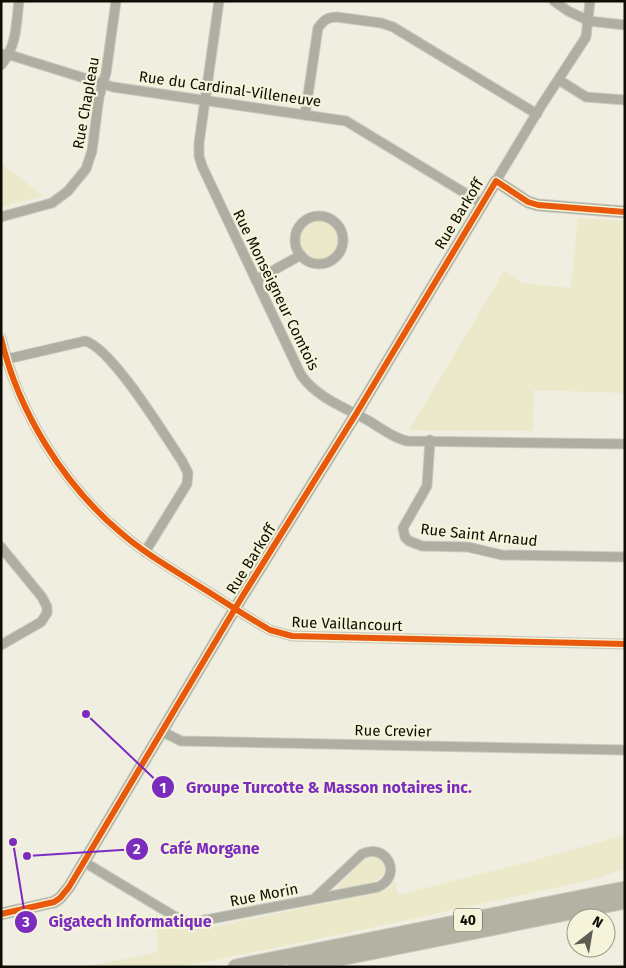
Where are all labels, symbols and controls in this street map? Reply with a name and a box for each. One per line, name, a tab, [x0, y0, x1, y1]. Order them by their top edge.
street label: Rue Chapleau	[69, 55, 103, 151]
street label: Rue du Cardinal-Villeneuve	[138, 67, 322, 111]
street label: Rue Barkoff	[431, 175, 488, 253]
street label: Rue Monseigneur Comtois	[229, 207, 323, 373]
street label: Rue Barkoff	[222, 520, 280, 597]
street label: Rue Saint Arnaud	[420, 520, 538, 550]
street label: Rue Vaillancourt	[291, 613, 404, 635]
street label: Rue Crevier	[354, 721, 432, 741]
callout: Groupe Turcotte & Masson notaires inc.	[151, 772, 482, 803]
text: Groupe Turcotte & Masson notaires inc.	[186, 778, 472, 797]
text: 1	[160, 779, 166, 797]
callout: Café Morgane	[125, 833, 269, 864]
text: Café Morgane	[160, 839, 260, 858]
text: 2	[133, 840, 141, 858]
street label: Rue Morin	[228, 880, 300, 910]
callout: Gigatech Informatique	[13, 906, 222, 937]
road number: 40	[454, 908, 482, 932]
north arrow	[566, 908, 616, 958]
text: Gigatech Informatique	[48, 912, 212, 931]
text: 3	[21, 913, 30, 931]
text: N	[589, 913, 606, 932]

